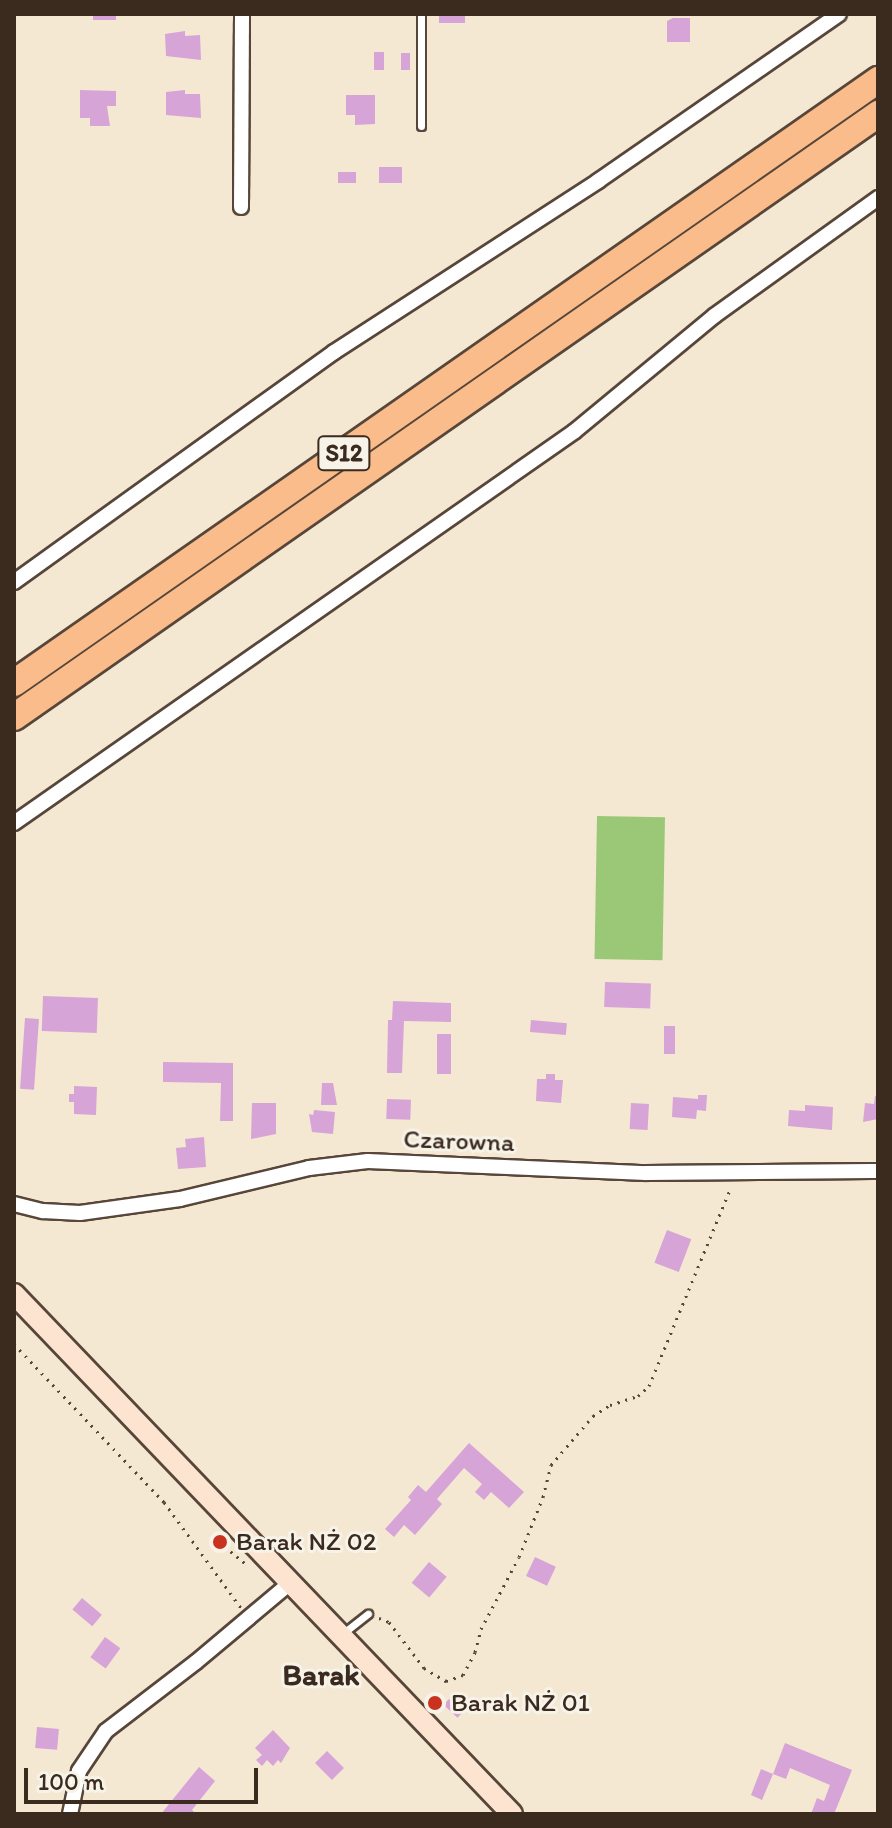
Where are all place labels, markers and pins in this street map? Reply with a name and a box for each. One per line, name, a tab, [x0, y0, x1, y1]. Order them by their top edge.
place label: Barak NŻ 02	[236, 1526, 376, 1558]
marker: Barak NŻ 02	[211, 1533, 229, 1551]
place label: Barak NŻ 01	[451, 1687, 590, 1719]
marker: Barak NŻ 01	[426, 1694, 444, 1712]

